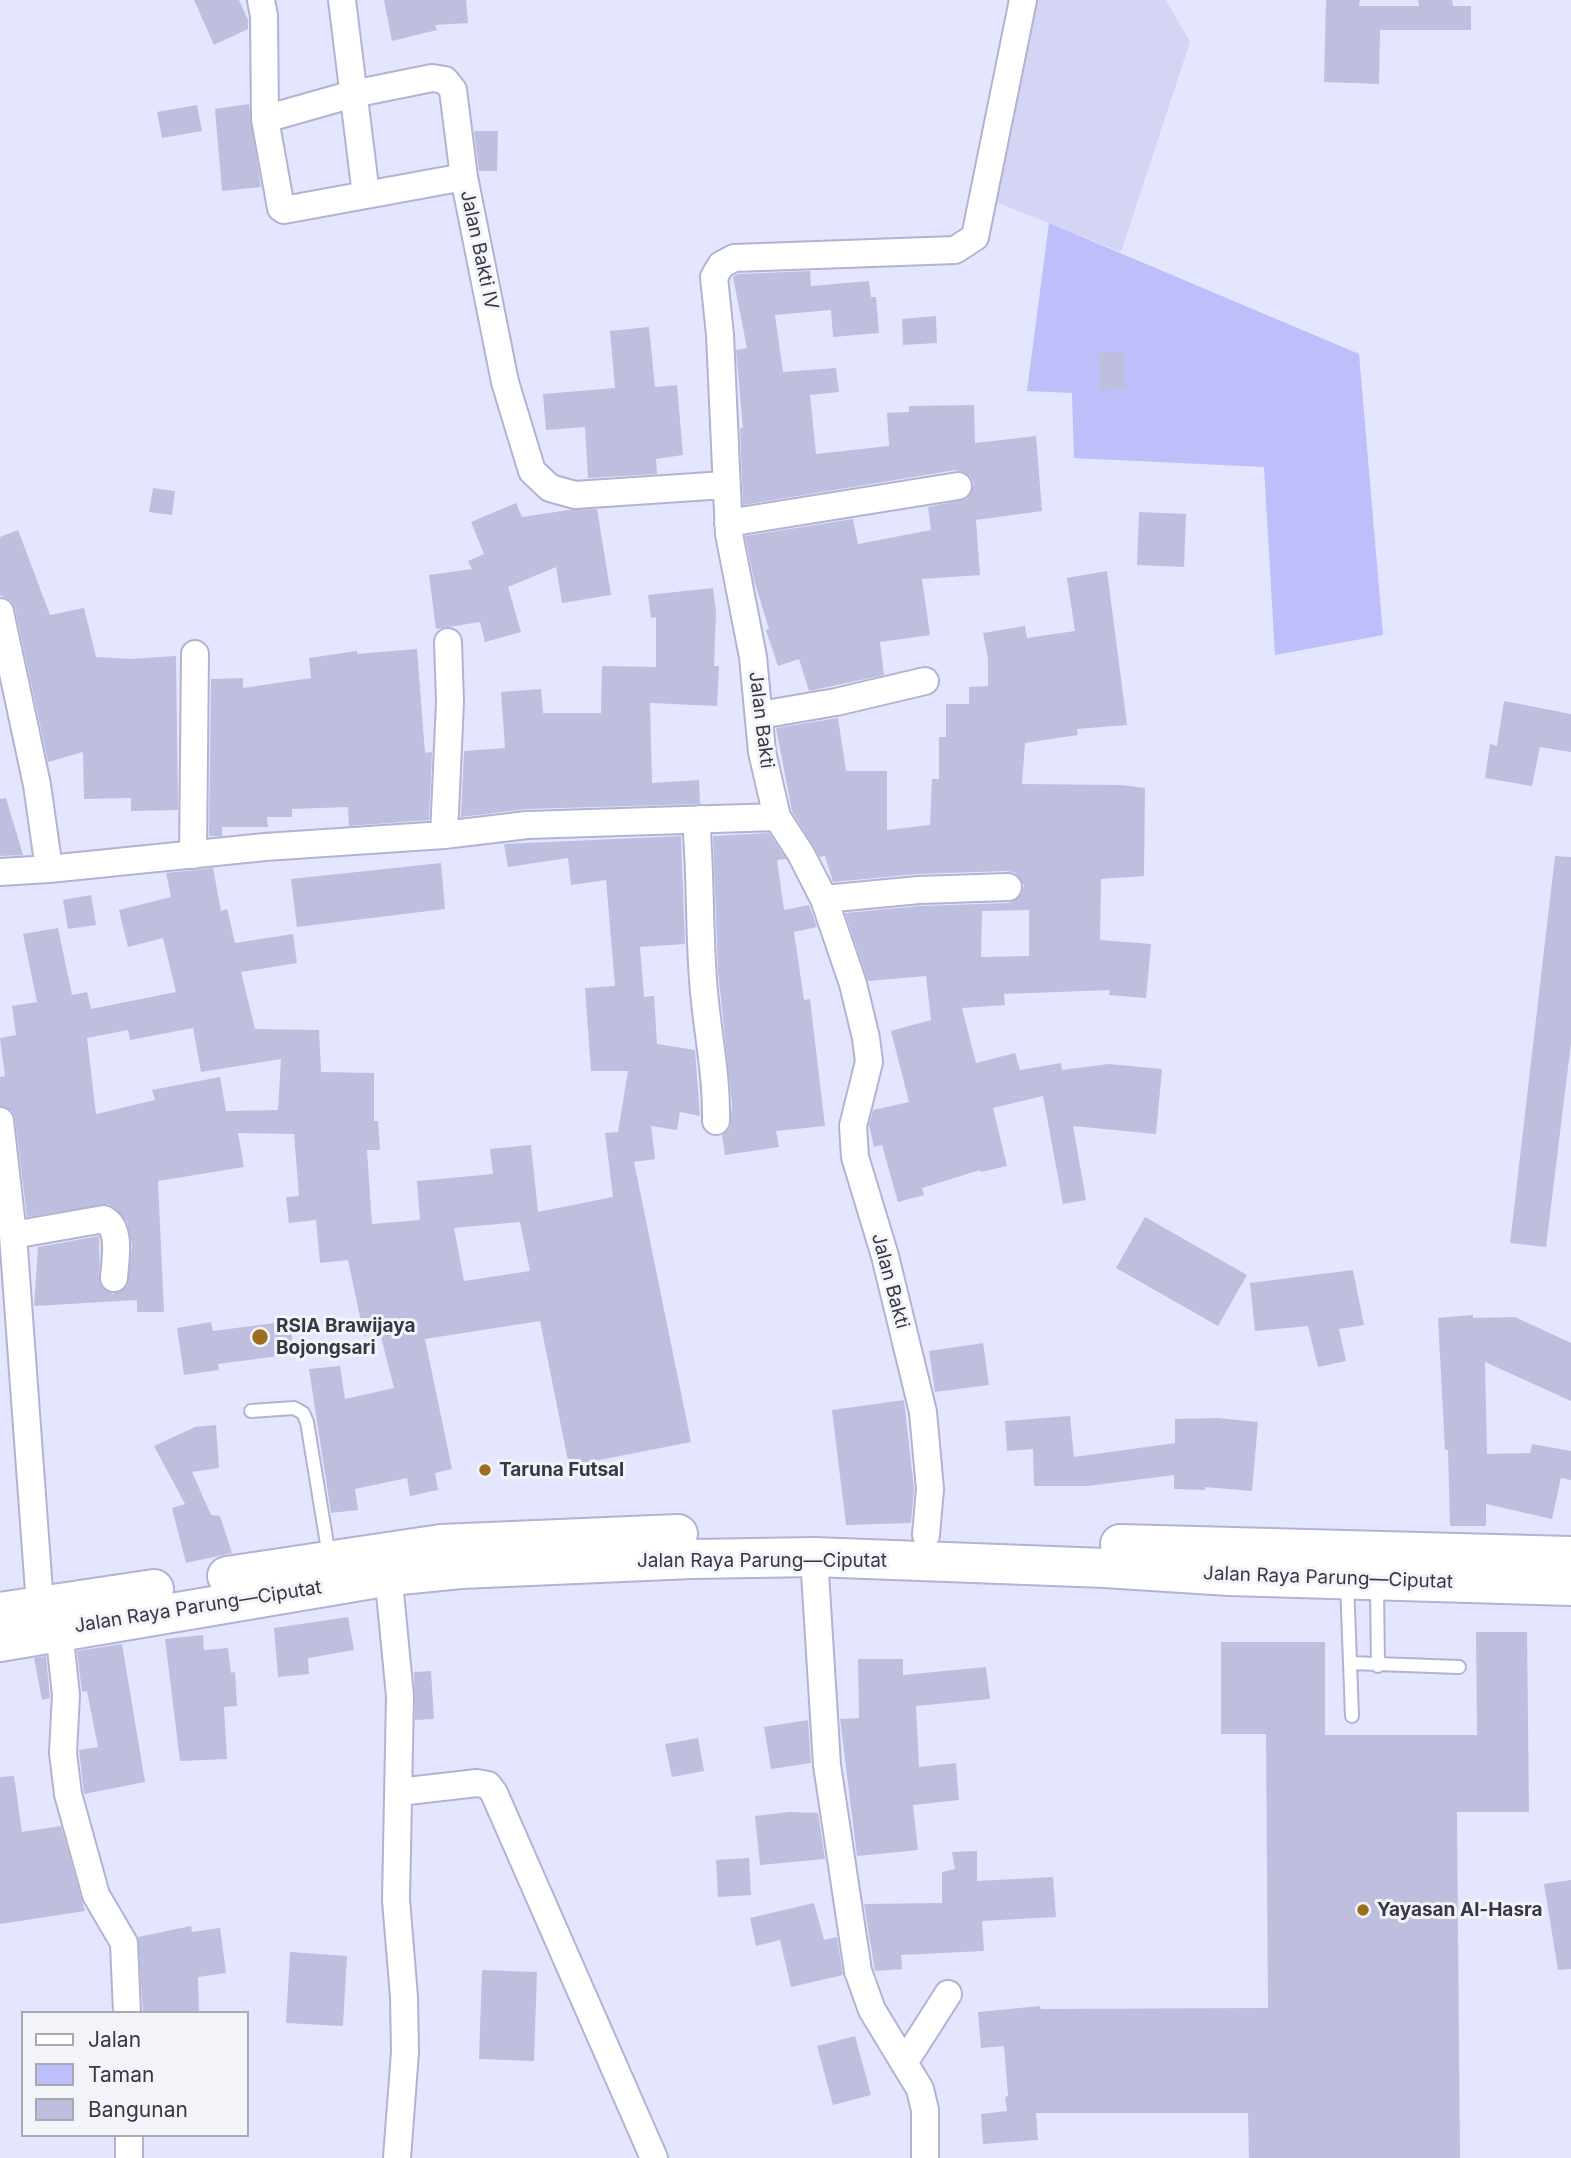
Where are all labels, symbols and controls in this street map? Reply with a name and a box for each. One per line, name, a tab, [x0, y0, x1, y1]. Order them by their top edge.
street label: Jalan Bakti IV	[455, 188, 503, 312]
street label: Jalan Bakti	[744, 670, 778, 770]
street label: Jalan Bakti	[866, 1231, 914, 1331]
place label: RSIA Brawijaya Bojongsari	[276, 1315, 415, 1359]
marker: RSIA Brawijaya Bojongsari	[250, 1327, 270, 1347]
place label: Taruna Futsal	[499, 1459, 624, 1481]
marker: Taruna Futsal	[477, 1462, 493, 1478]
street label: Jalan Raya Parung—Ciputat	[637, 1550, 887, 1572]
street label: Jalan Raya Parung—Ciputat	[1203, 1562, 1453, 1594]
street label: Jalan Raya Parung—Ciputat	[73, 1576, 323, 1638]
place label: Yayasan Al-Hasra	[1377, 1899, 1543, 1921]
marker: Yayasan Al-Hasra	[1355, 1902, 1371, 1918]
legend	[21, 2011, 248, 2137]
text: Jalan	[88, 2027, 141, 2052]
text: Taman	[88, 2062, 154, 2087]
text: Bangunan	[88, 2097, 188, 2122]

